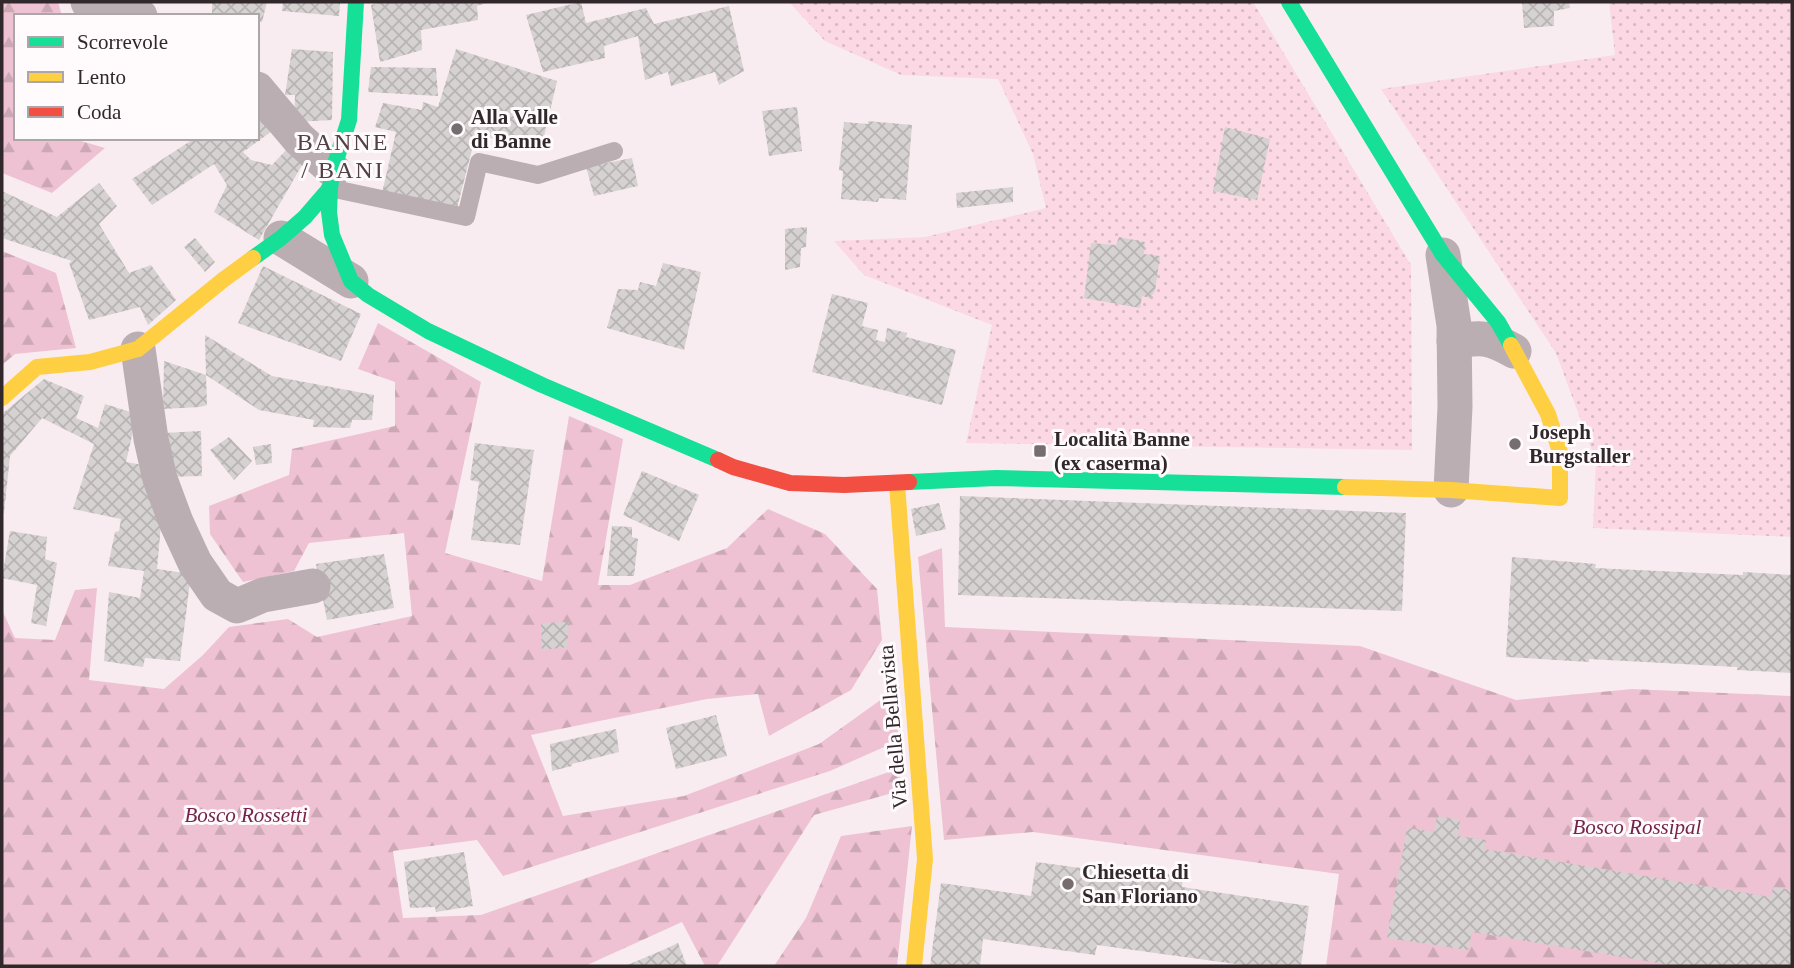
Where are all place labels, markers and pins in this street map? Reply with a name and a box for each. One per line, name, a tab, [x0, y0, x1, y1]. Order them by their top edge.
place label: Alla Valle di Banne	[471, 105, 558, 153]
marker: Alla Valle di Banne	[449, 121, 465, 137]
place label: Joseph Burgstaller	[1529, 420, 1630, 468]
place label: Località Banne (ex caserma)	[1054, 427, 1190, 475]
marker: Joseph Burgstaller	[1507, 436, 1523, 452]
marker: Località Banne (ex caserma)	[1032, 443, 1048, 459]
place label: Chiesetta di San Floriano	[1082, 860, 1198, 908]
marker: Chiesetta di San Floriano	[1060, 876, 1076, 892]

